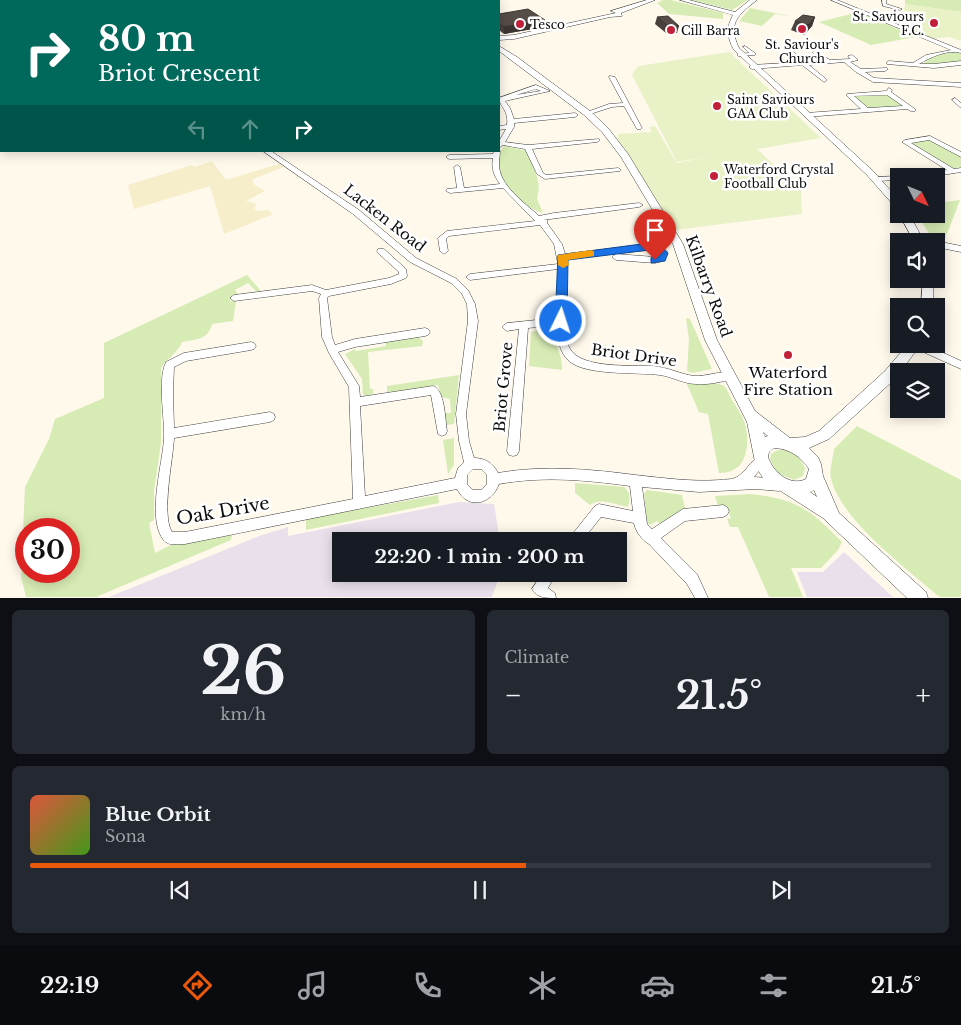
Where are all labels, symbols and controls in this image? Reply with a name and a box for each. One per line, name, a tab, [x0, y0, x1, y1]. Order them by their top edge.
place label: St. Saviours F.C.	[853, 9, 924, 38]
text: 80 m	[98, 17, 195, 60]
place label: Tesco	[530, 17, 565, 32]
marker: St. Saviours F.C.	[928, 17, 940, 29]
marker: Tesco	[514, 18, 526, 30]
icon: right	[15, 20, 80, 85]
place label: Cill Barra	[681, 23, 740, 38]
marker: St. Saviour's Church	[796, 23, 808, 35]
marker: Cill Barra	[665, 24, 677, 36]
place label: St. Saviour's Church	[765, 37, 839, 66]
text: Briot Crescent	[98, 60, 260, 87]
place label: Saint Saviours GAA Club	[727, 92, 814, 121]
marker: Saint Saviours GAA Club	[711, 100, 723, 112]
icon: left	[183, 115, 211, 143]
icon: ahead	[236, 115, 264, 143]
icon: right	[289, 115, 317, 143]
place label: Waterford Crystal Football Club	[723, 162, 834, 191]
north arrow	[890, 168, 945, 222]
map controls	[890, 168, 945, 418]
marker: Waterford Crystal Football Club	[708, 170, 720, 182]
street label: Lacken Road	[340, 180, 430, 256]
pin	[634, 209, 676, 260]
icon: arrive	[641, 216, 669, 244]
street label: Kilbarry Road	[682, 232, 736, 340]
button: sound	[890, 233, 945, 288]
position arrow	[534, 294, 586, 346]
button: search	[890, 298, 945, 353]
street label: Briot Drive	[590, 340, 678, 370]
street label: Briot Grove	[490, 341, 516, 433]
marker: Waterford Fire Station	[782, 349, 794, 361]
place label: Waterford Fire Station	[743, 363, 833, 399]
button: layers	[890, 363, 945, 418]
street label: Oak Drive	[175, 492, 271, 530]
speed limit sign: 30	[15, 518, 80, 583]
text: 22:20 · 1 min · 200 m	[375, 545, 584, 568]
text: 26	[200, 631, 286, 712]
text: Climate	[505, 647, 569, 667]
text: 21.5°	[676, 672, 762, 719]
text: −	[505, 678, 522, 713]
text: +	[916, 678, 931, 713]
text: km/h	[221, 704, 266, 724]
text: Blue Orbit	[105, 803, 211, 826]
text: Sona	[105, 826, 146, 846]
icon: previous	[166, 876, 194, 904]
icon: pause	[466, 876, 494, 904]
icon: next	[767, 876, 795, 904]
icon: directions	[180, 968, 215, 1003]
icon: music	[295, 968, 330, 1003]
icon: phone	[410, 968, 445, 1003]
icon: climate	[525, 968, 560, 1003]
icon: car	[640, 968, 675, 1003]
icon: filters	[756, 968, 791, 1003]
text: 22:19	[40, 972, 99, 999]
text: 21.5°	[871, 972, 921, 999]

